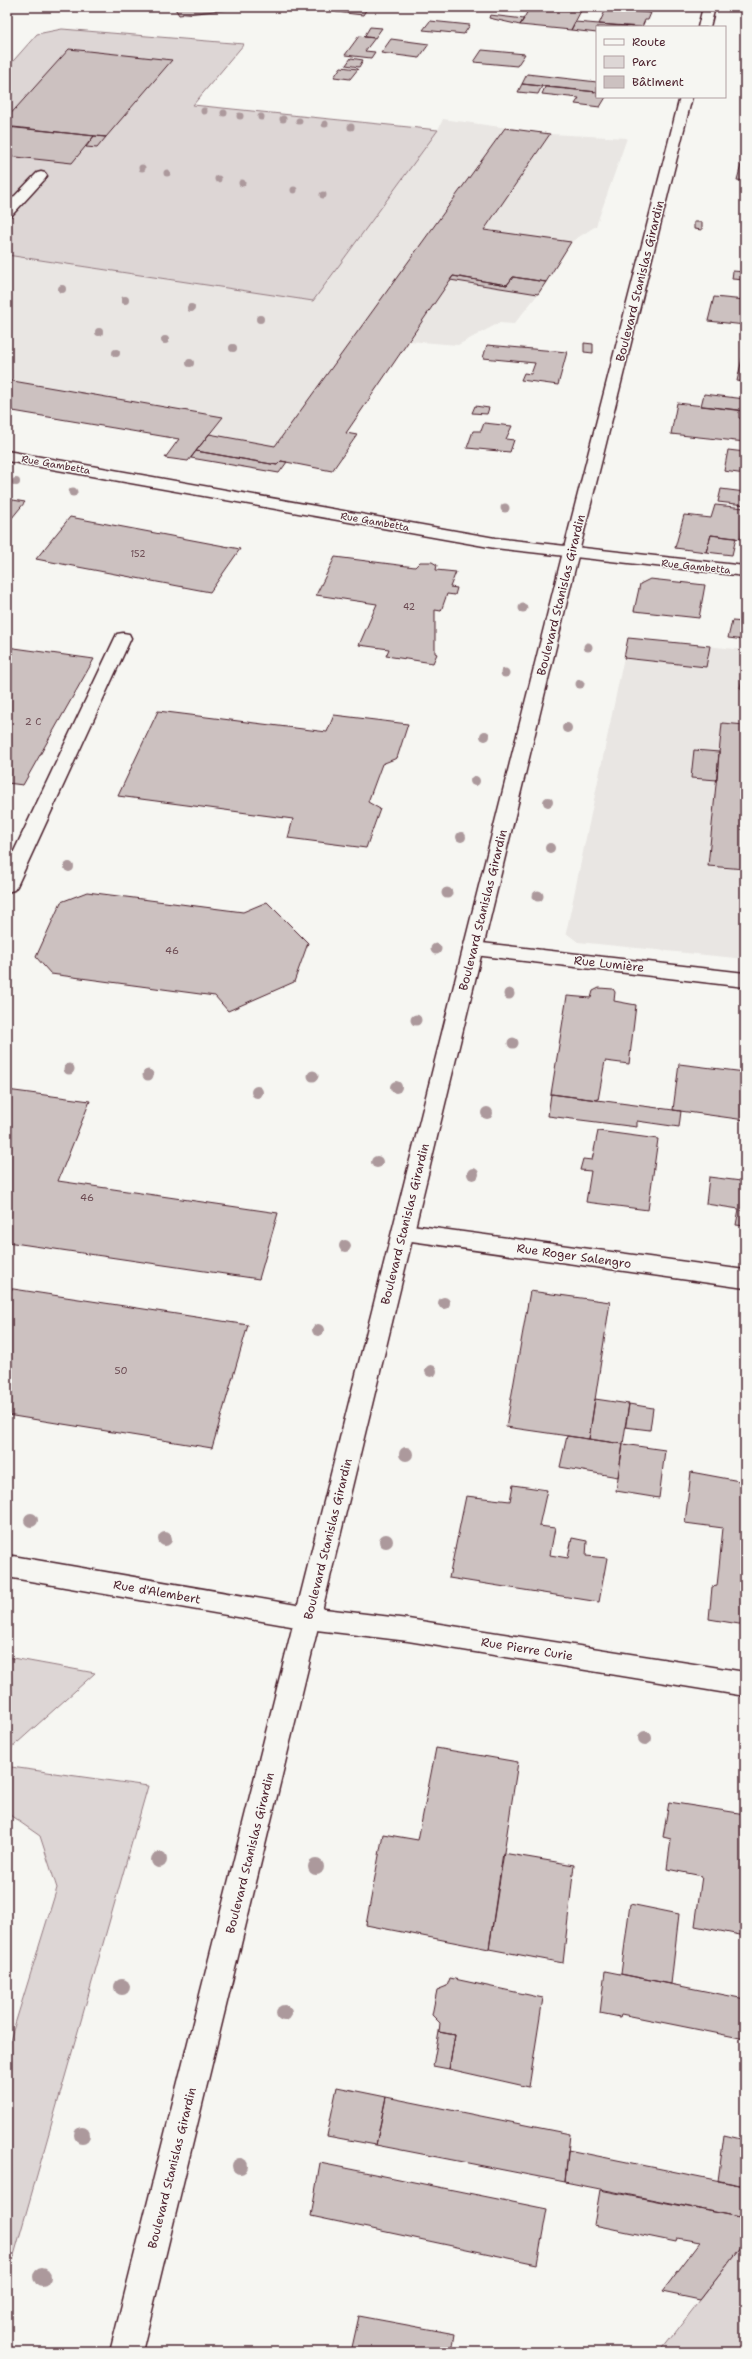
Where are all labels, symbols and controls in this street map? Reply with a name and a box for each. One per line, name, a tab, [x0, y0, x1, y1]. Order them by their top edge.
legend	[596, 26, 726, 98]
text: Route	[632, 34, 666, 50]
text: Parc	[632, 54, 657, 70]
text: Bâtiment	[632, 74, 684, 90]
street label: Boulevard Stanislas Girardin	[612, 199, 668, 363]
street label: Rue Gambetta	[20, 452, 92, 477]
street label: Rue Gambetta	[339, 509, 411, 534]
street label: Boulevard Stanislas Girardin	[533, 513, 589, 677]
house number: 152	[131, 548, 145, 560]
street label: Rue Gambetta	[661, 556, 732, 577]
house number: 42	[403, 601, 415, 613]
house number: 2 C	[25, 715, 41, 728]
street label: Boulevard Stanislas Girardin	[455, 828, 511, 992]
house number: 46	[165, 944, 179, 957]
street label: Rue Lumière	[573, 952, 645, 976]
street label: Boulevard Stanislas Girardin	[377, 1142, 433, 1306]
house number: 46	[80, 1191, 94, 1204]
street label: Rue Roger Salengro	[516, 1240, 632, 1272]
house number: 50	[114, 1364, 128, 1377]
street label: Boulevard Stanislas Girardin	[300, 1457, 356, 1621]
street label: Rue d'Alembert	[112, 1576, 202, 1608]
street label: Rue Pierre Curie	[480, 1634, 574, 1664]
street label: Boulevard Stanislas Girardin	[222, 1771, 278, 1935]
street label: Boulevard Stanislas Girardin	[144, 2086, 200, 2250]

